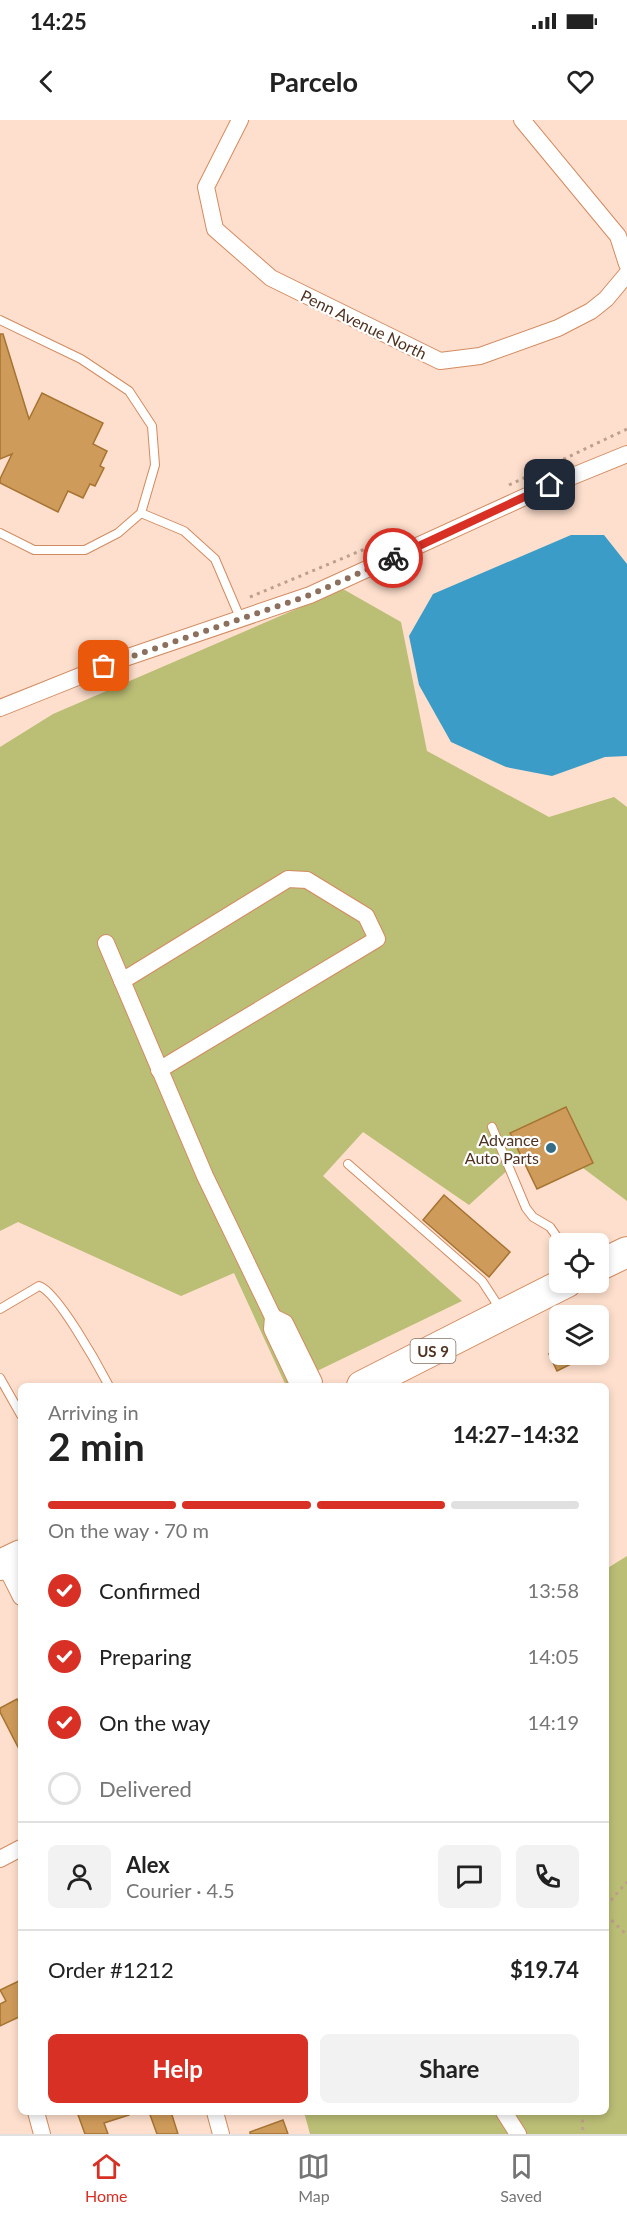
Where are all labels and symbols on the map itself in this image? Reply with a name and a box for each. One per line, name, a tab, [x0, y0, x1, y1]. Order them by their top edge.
street label: Penn Avenue North	[298, 285, 430, 363]
pin	[524, 459, 575, 510]
courier	[363, 528, 423, 588]
pin	[78, 640, 129, 691]
place label: Advance Auto Parts	[465, 1130, 539, 1167]
marker: Advance Auto Parts	[544, 1141, 558, 1155]
road number: US 9	[410, 1339, 456, 1363]

